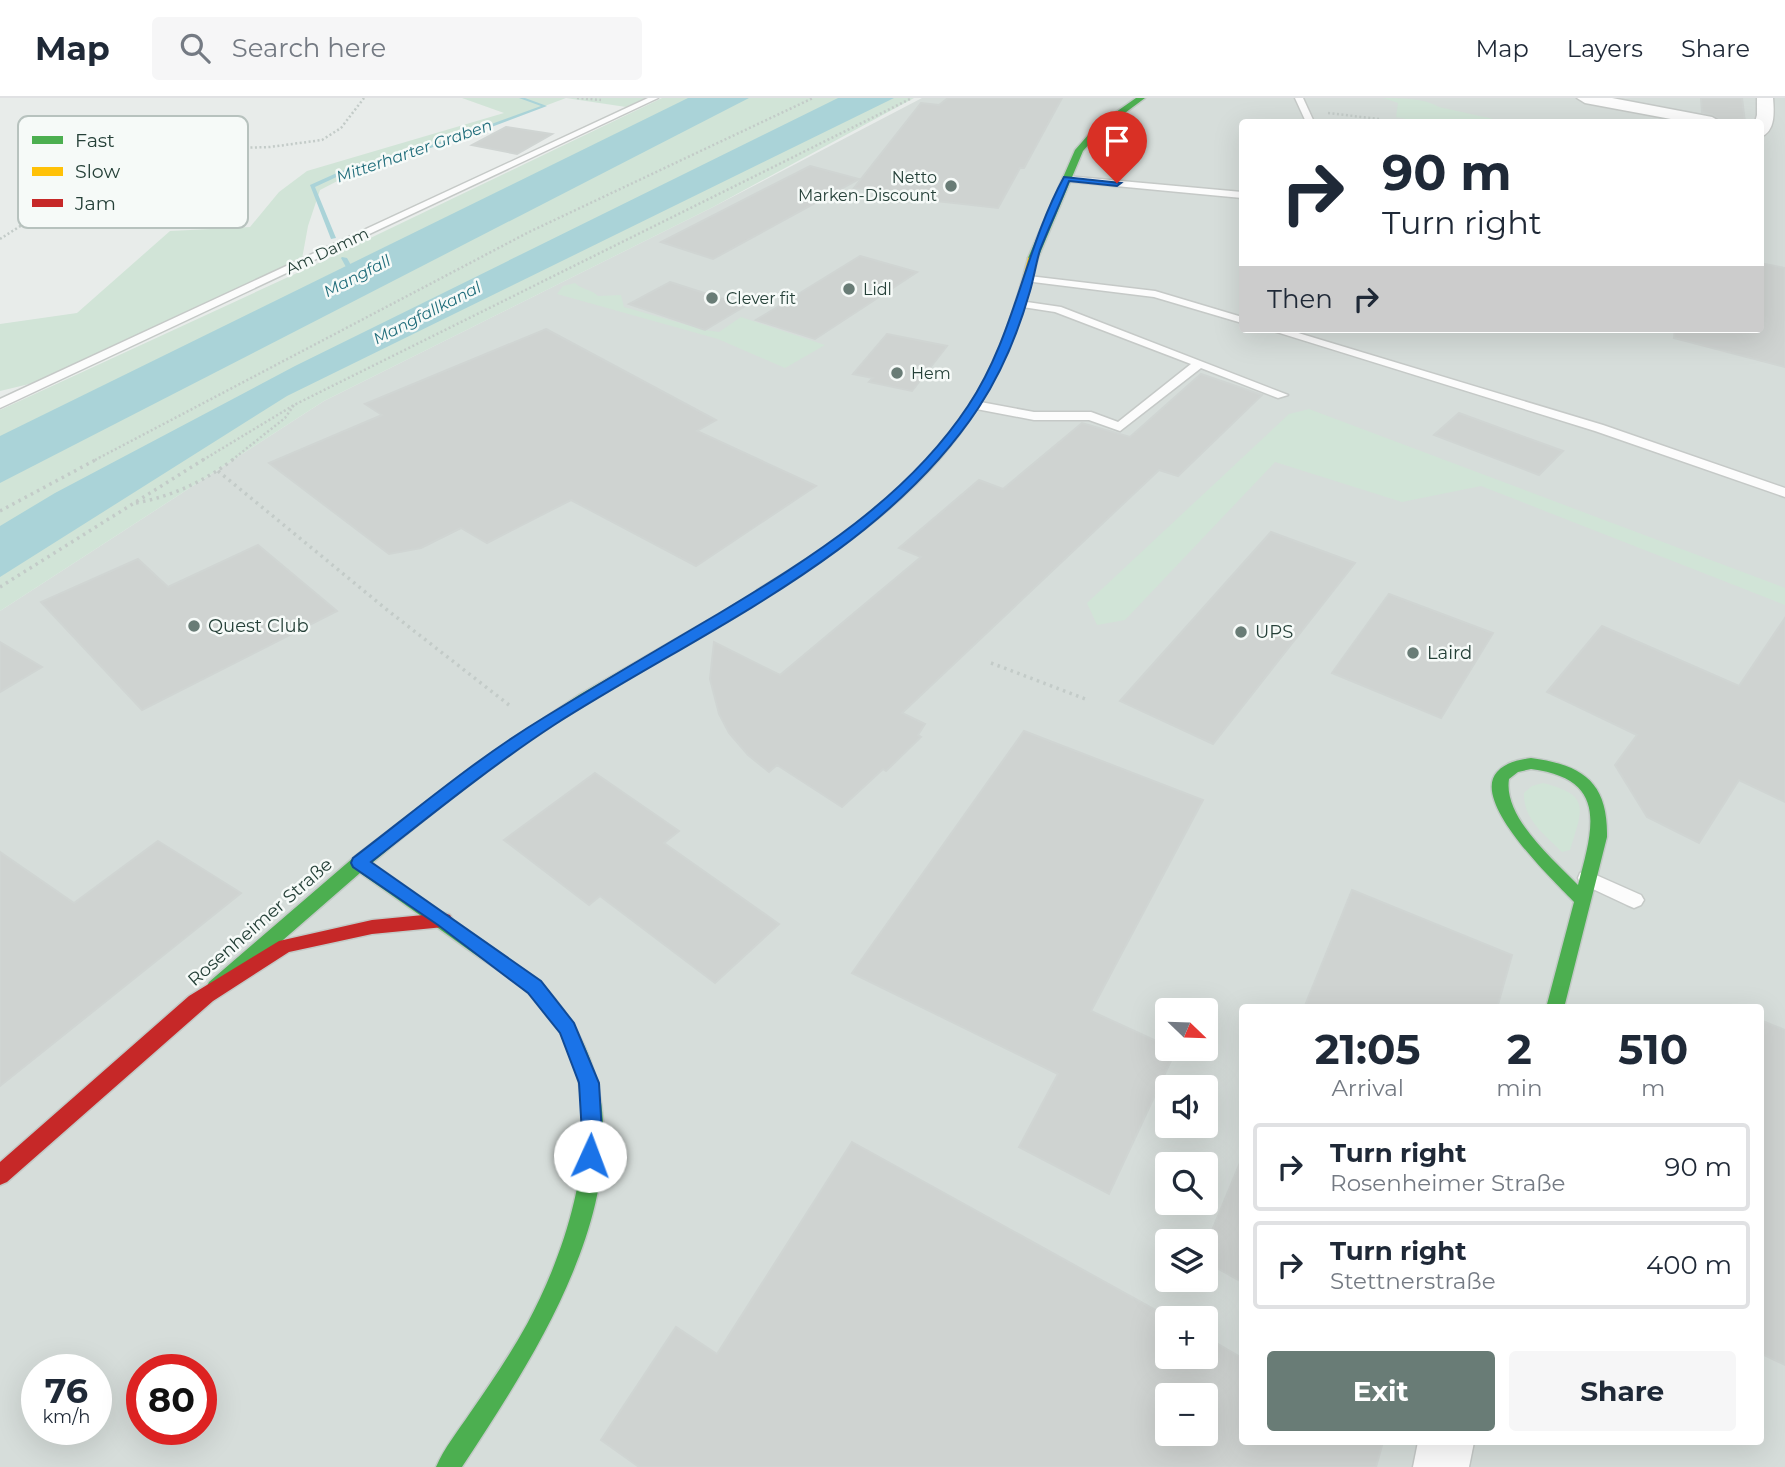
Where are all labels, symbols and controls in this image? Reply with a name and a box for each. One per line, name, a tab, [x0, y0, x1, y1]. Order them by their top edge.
search box	[152, 17, 642, 80]
text: Map	[35, 28, 110, 68]
icon: search	[176, 29, 214, 67]
text: Search here	[232, 32, 386, 64]
text: Map	[1475, 34, 1529, 63]
text: Layers	[1567, 34, 1643, 63]
text: Share	[1681, 34, 1750, 63]
pin	[1087, 111, 1147, 183]
water label: Mitterharter Graben	[334, 115, 494, 187]
legend	[18, 116, 248, 228]
icon: arrive	[1098, 122, 1136, 160]
text: Fast	[75, 129, 115, 152]
text: 90 m	[1382, 143, 1512, 202]
icon: right	[1267, 147, 1358, 238]
text: Slow	[75, 160, 120, 183]
place label: Netto Marken-Discount	[798, 168, 938, 205]
marker: Netto Marken-Discount	[943, 178, 959, 194]
text: Jam	[74, 192, 116, 215]
text: Turn right	[1382, 203, 1542, 242]
street label: Am Damm	[283, 224, 371, 278]
water label: Mangfall	[320, 251, 394, 301]
water label: Mangfallkanal	[370, 277, 485, 348]
place label: Lidl	[863, 280, 892, 299]
icon: right	[1347, 280, 1385, 318]
marker: Lidl	[841, 281, 857, 297]
text: Then	[1267, 283, 1333, 315]
place label: Clever fit	[726, 289, 797, 308]
marker: Clever fit	[704, 290, 720, 306]
place label: Hem	[911, 364, 951, 383]
marker: Hem	[889, 365, 905, 381]
place label: Quest Club	[208, 615, 309, 637]
marker: Quest Club	[186, 618, 202, 634]
place label: UPS	[1255, 621, 1293, 643]
marker: UPS	[1233, 624, 1249, 640]
place label: Laird	[1427, 642, 1472, 664]
marker: Laird	[1405, 645, 1421, 661]
street label: Rosenheimer Straße	[183, 853, 337, 991]
north arrow	[1155, 998, 1218, 1060]
map controls	[1155, 998, 1218, 1446]
text: 21:05	[1315, 1023, 1421, 1075]
text: 2	[1507, 1023, 1532, 1075]
text: 510	[1618, 1023, 1688, 1075]
text: Arrival	[1331, 1074, 1404, 1102]
text: min	[1496, 1074, 1542, 1102]
text: m	[1641, 1074, 1665, 1102]
button: sound	[1155, 1075, 1218, 1138]
position arrow	[553, 1119, 627, 1193]
text: Turn right	[1330, 1137, 1466, 1169]
icon: right	[1271, 1148, 1309, 1186]
text: 90 m	[1665, 1151, 1732, 1183]
button: search	[1155, 1152, 1218, 1215]
text: Rosenheimer Straße	[1330, 1169, 1565, 1197]
button: layers	[1155, 1229, 1218, 1292]
text: Turn right	[1330, 1235, 1466, 1267]
icon: right	[1271, 1246, 1309, 1284]
text: 400 m	[1646, 1249, 1732, 1281]
text: Stettnerstraße	[1330, 1267, 1496, 1295]
button: +	[1155, 1306, 1218, 1369]
button: Exit	[1267, 1351, 1495, 1431]
button: Share	[1509, 1351, 1736, 1431]
speed limit sign: 80	[126, 1354, 217, 1445]
text: 76	[45, 1369, 88, 1412]
button: −	[1155, 1383, 1218, 1446]
text: km/h	[42, 1406, 91, 1428]

